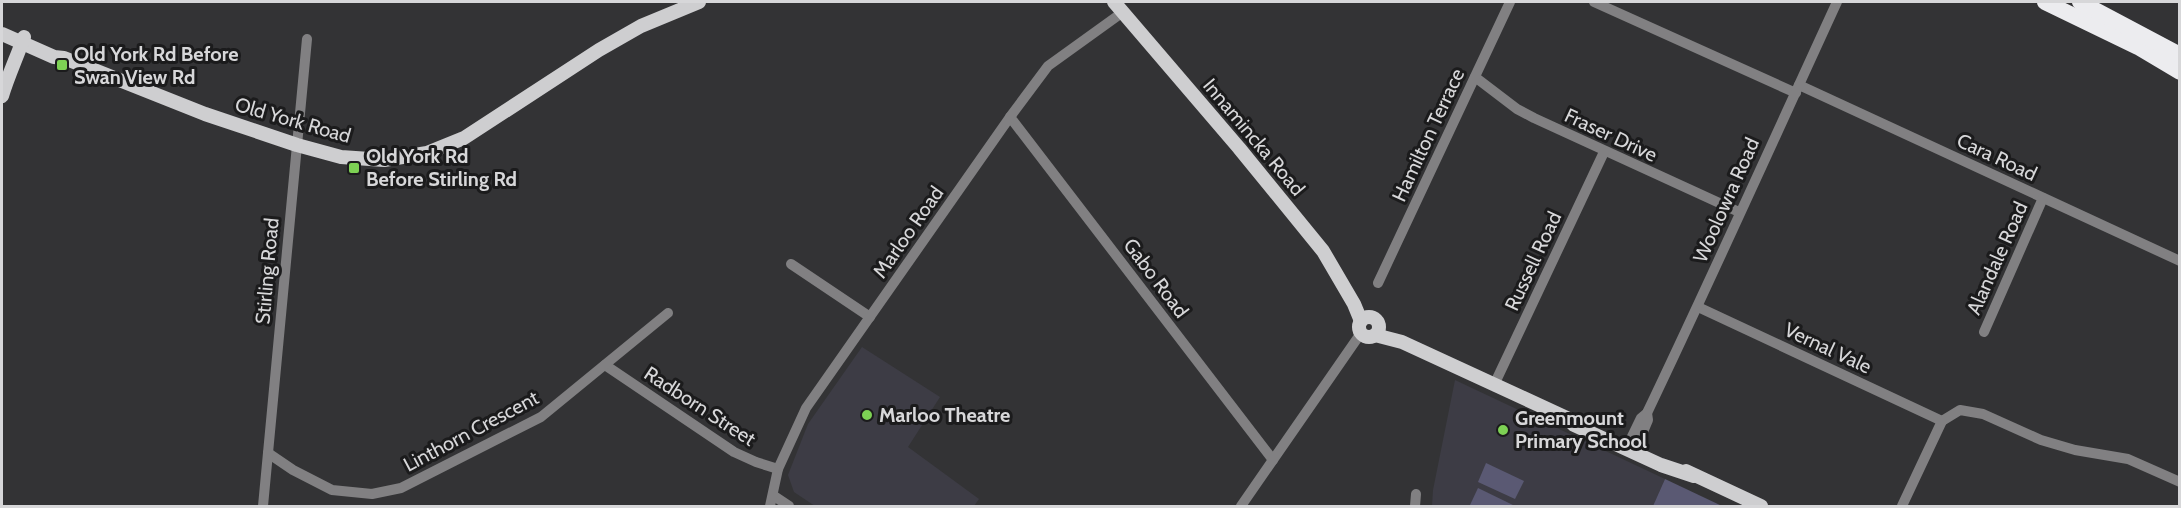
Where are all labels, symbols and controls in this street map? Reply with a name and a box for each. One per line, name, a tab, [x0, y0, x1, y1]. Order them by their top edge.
place label: Old York Rd Before Swan View Rd	[74, 42, 238, 89]
marker: Old York Rd Before Swan View Rd	[55, 58, 69, 72]
street label: Hamilton Terrace	[1387, 65, 1469, 205]
street label: Innamincka Road	[1198, 74, 1310, 200]
street label: Old York Road	[232, 92, 354, 148]
street label: Fraser Drive	[1561, 103, 1661, 167]
street label: Cara Road	[1953, 128, 2041, 186]
street label: Woolowra Road	[1688, 134, 1764, 266]
place label: Old York Rd Before Stirling Rd	[366, 144, 517, 191]
marker: Old York Rd Before Stirling Rd	[347, 161, 361, 175]
street label: Marloo Road	[868, 181, 948, 283]
street label: Alandale Road	[1961, 198, 2033, 318]
street label: Russell Road	[1500, 208, 1566, 314]
street label: Stirling Road	[250, 217, 284, 325]
street label: Gabo Road	[1118, 234, 1194, 322]
street label: Vernal Vale	[1781, 317, 1875, 379]
street label: Radborn Street	[640, 361, 760, 451]
street label: Linthorn Crescent	[399, 385, 543, 477]
place label: Marloo Theatre	[879, 403, 1010, 427]
place label: Greenmount Primary School	[1515, 406, 1647, 453]
marker: Marloo Theatre	[860, 408, 874, 422]
marker: Greenmount Primary School	[1496, 423, 1510, 437]

